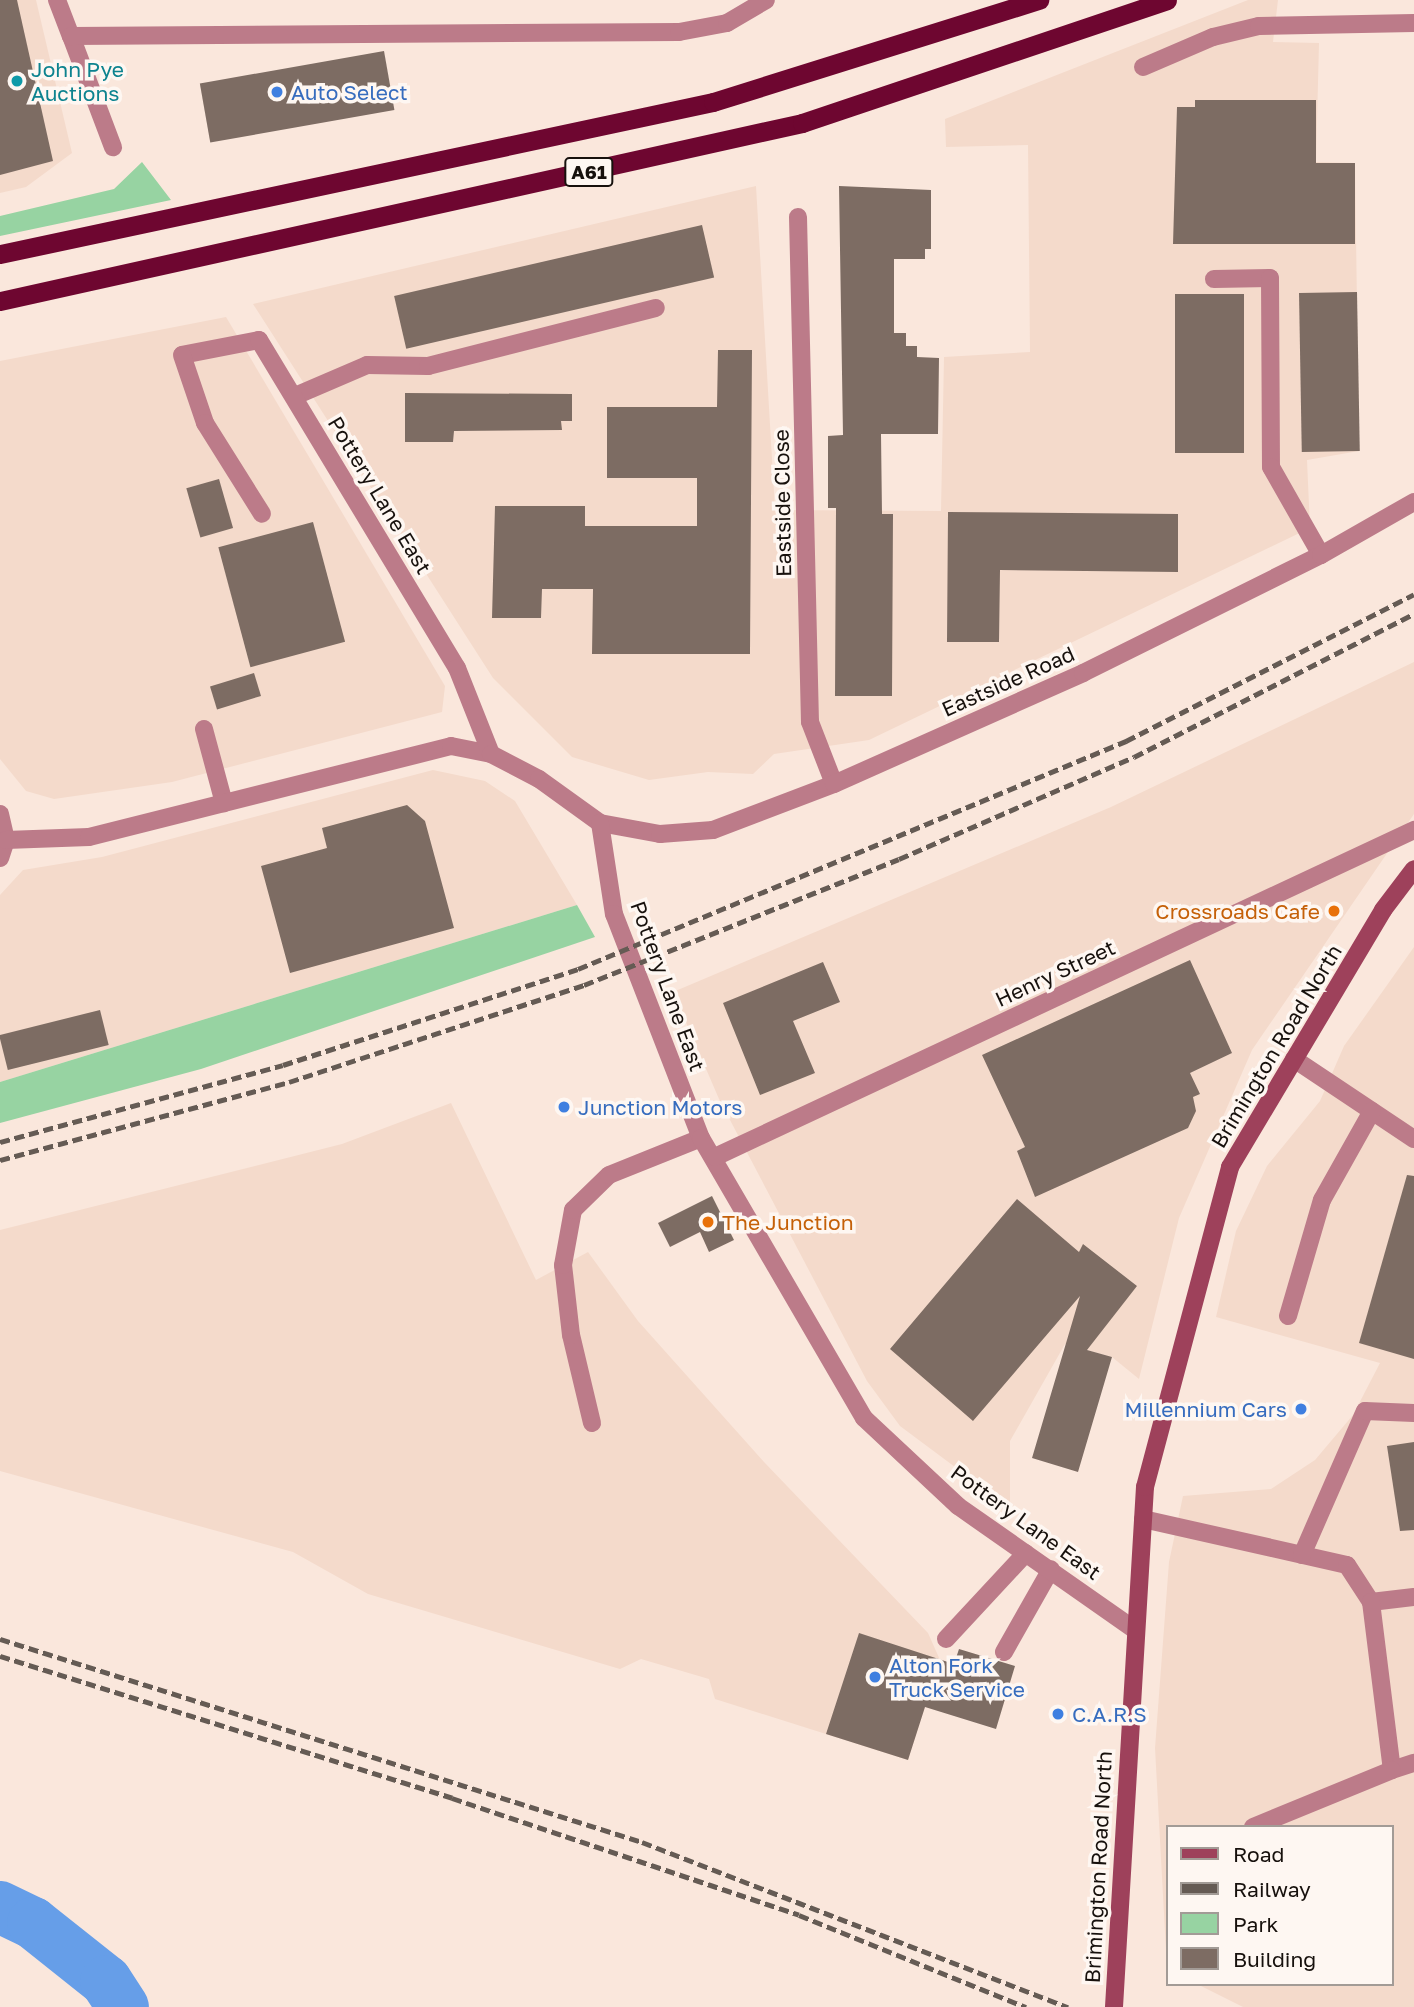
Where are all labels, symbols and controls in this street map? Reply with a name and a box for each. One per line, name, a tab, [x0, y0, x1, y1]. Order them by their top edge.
place label: John Pye Auctions	[31, 56, 124, 106]
marker: John Pye Auctions	[9, 73, 25, 89]
place label: Auto Select	[291, 79, 408, 105]
marker: Auto Select	[269, 84, 285, 100]
road number: A61	[563, 156, 615, 188]
street label: Pottery Lane East	[323, 412, 437, 578]
street label: Eastside Close	[768, 429, 796, 577]
street label: Eastside Road	[938, 640, 1078, 722]
street label: Pottery Lane East	[626, 898, 710, 1074]
place label: Crossroads Cafe	[1155, 898, 1320, 924]
marker: Crossroads Cafe	[1326, 903, 1342, 919]
street label: Henry Street	[991, 934, 1119, 1012]
street label: Brimington Road North	[1205, 940, 1347, 1152]
place label: Junction Motors	[578, 1094, 742, 1120]
marker: Junction Motors	[556, 1099, 572, 1115]
place label: The Junction	[722, 1209, 854, 1235]
marker: The Junction	[700, 1214, 716, 1230]
place label: Millennium Cars	[1124, 1396, 1287, 1422]
marker: Millennium Cars	[1293, 1401, 1309, 1417]
street label: Pottery Lane East	[946, 1459, 1106, 1585]
place label: Alton Fork Truck Service	[889, 1652, 1025, 1702]
marker: Alton Fork Truck Service	[867, 1669, 883, 1685]
place label: C.A.R.S	[1072, 1701, 1147, 1727]
marker: C.A.R.S	[1050, 1706, 1066, 1722]
street label: Brimington Road North	[1079, 1750, 1117, 1984]
legend	[1166, 1825, 1393, 1986]
text: Road	[1233, 1841, 1284, 1867]
text: Railway	[1233, 1876, 1311, 1902]
text: Park	[1233, 1911, 1278, 1937]
text: Building	[1233, 1946, 1316, 1972]

